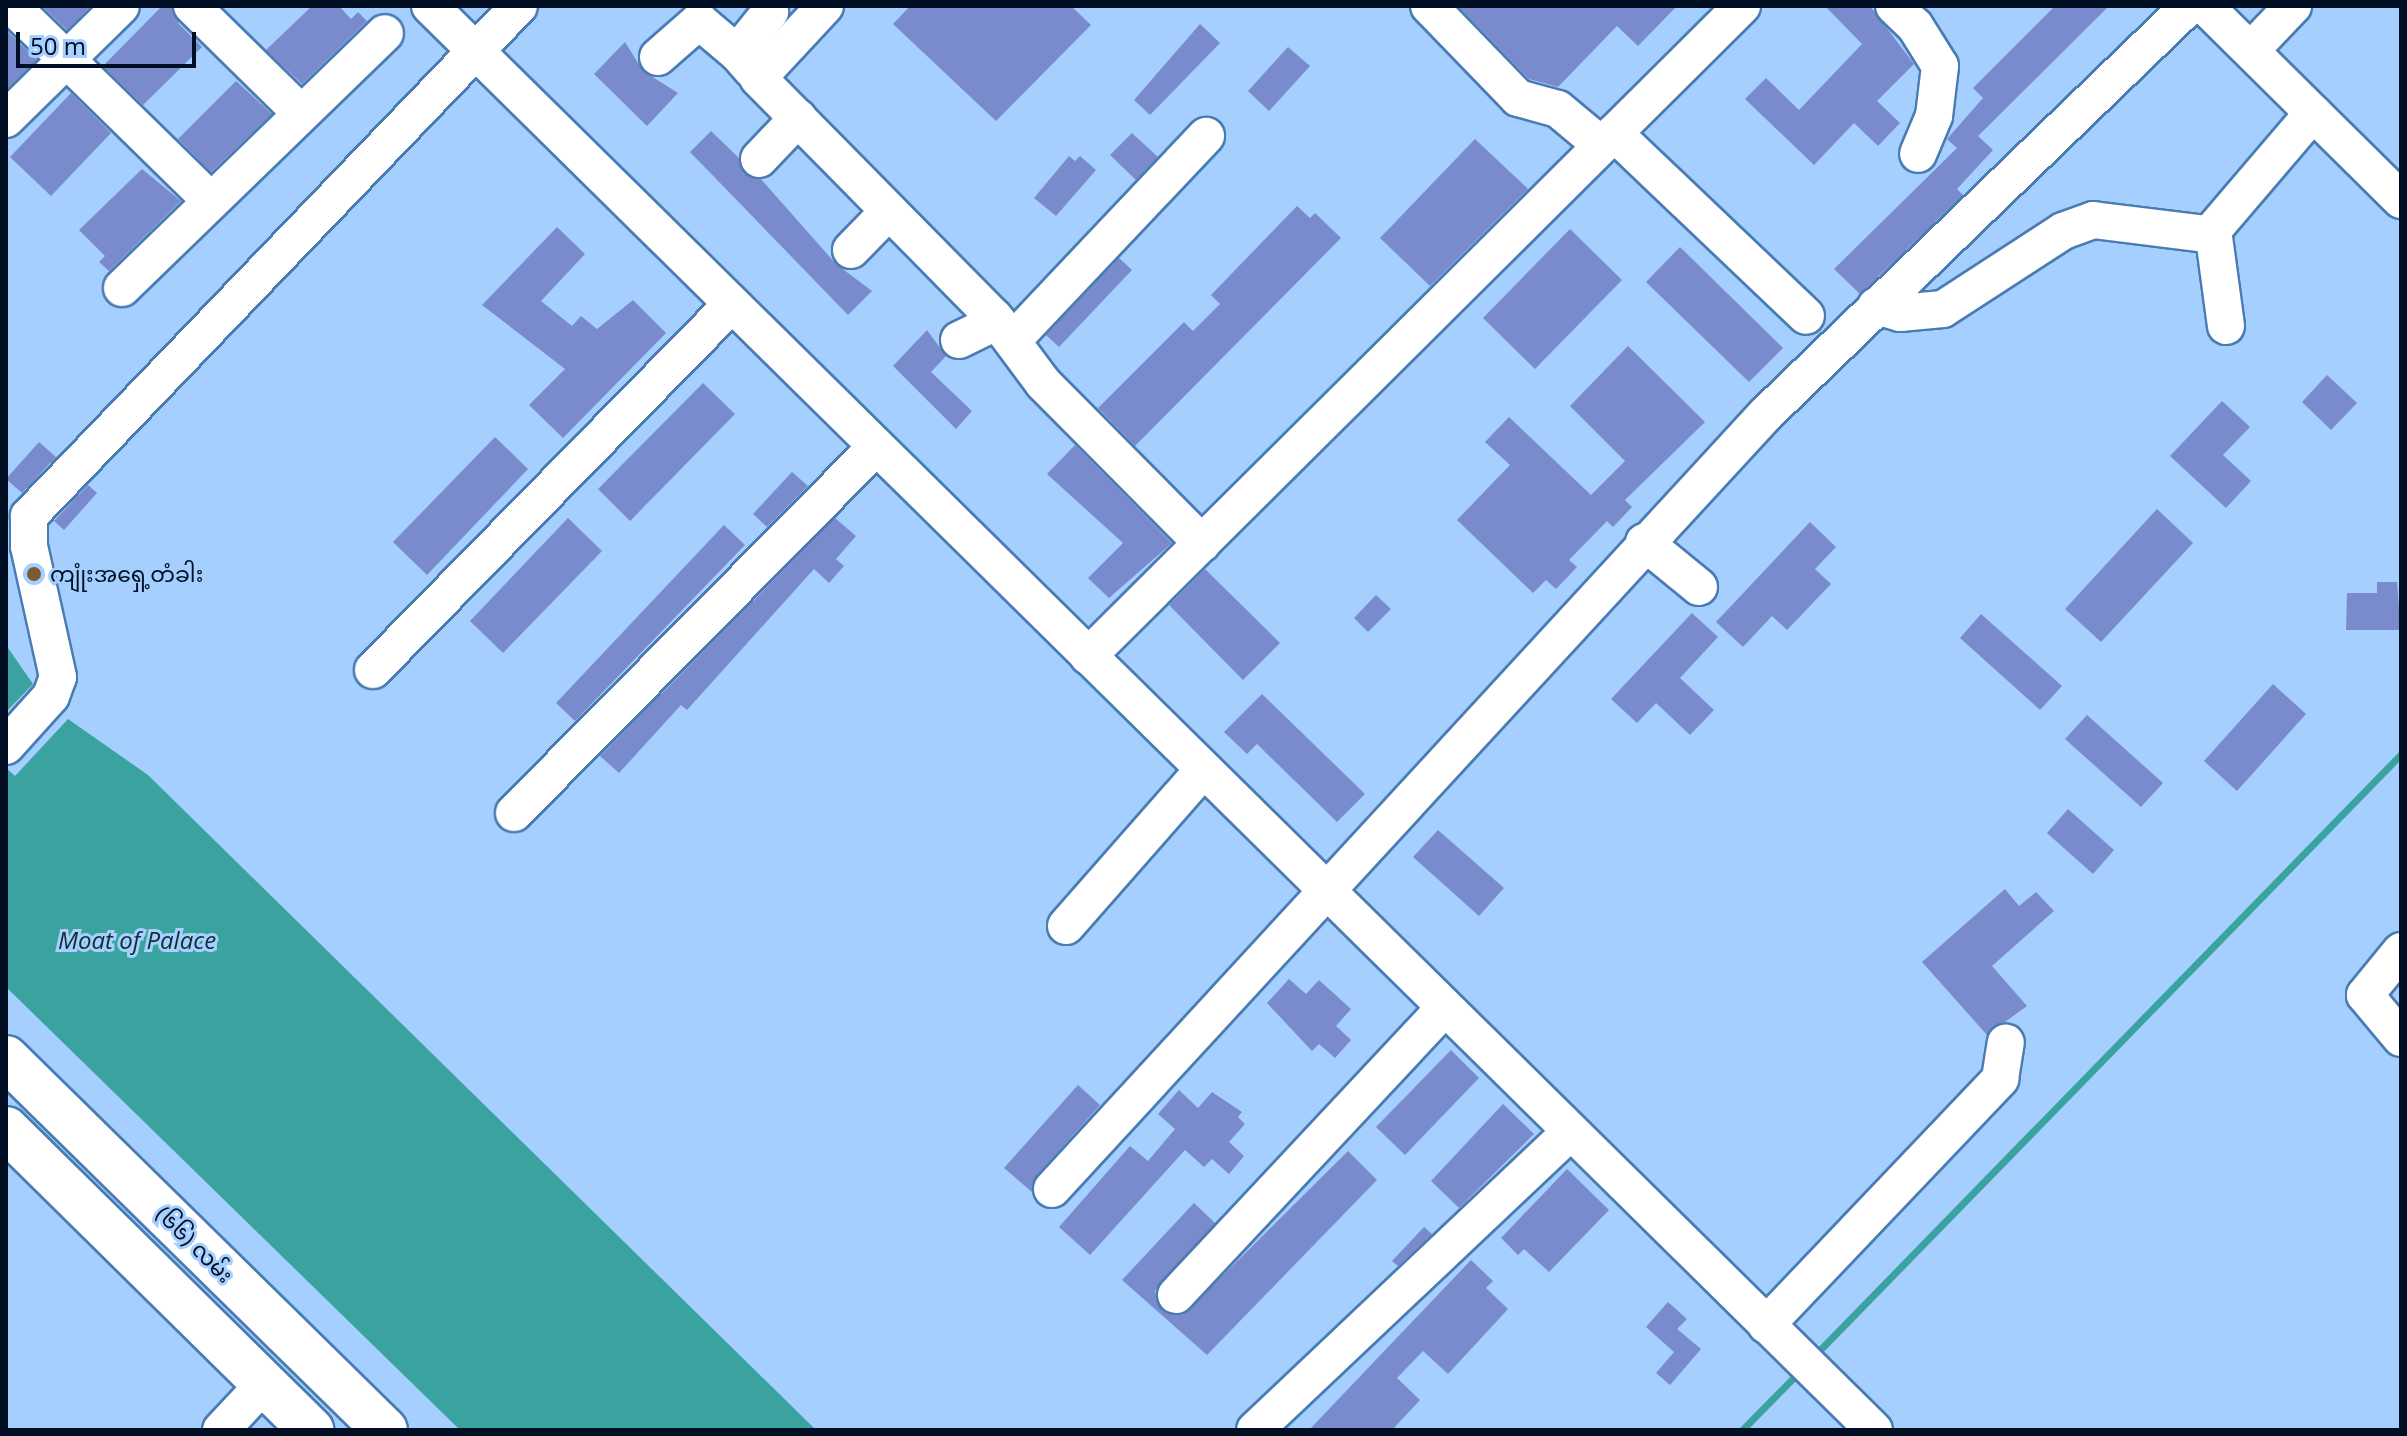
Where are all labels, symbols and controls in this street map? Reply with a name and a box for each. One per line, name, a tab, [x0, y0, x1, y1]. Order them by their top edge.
scale bar	[20, 16, 200, 66]
text: 50 m	[30, 29, 86, 62]
place label: ကျုံးအရှေ့တံခါး	[50, 561, 203, 587]
marker: ကျုံးအရှေ့တံခါး	[25, 565, 43, 583]
water label: Moat of Palace	[58, 926, 216, 954]
street label: (၆၆) လမ်း	[151, 1200, 239, 1288]

